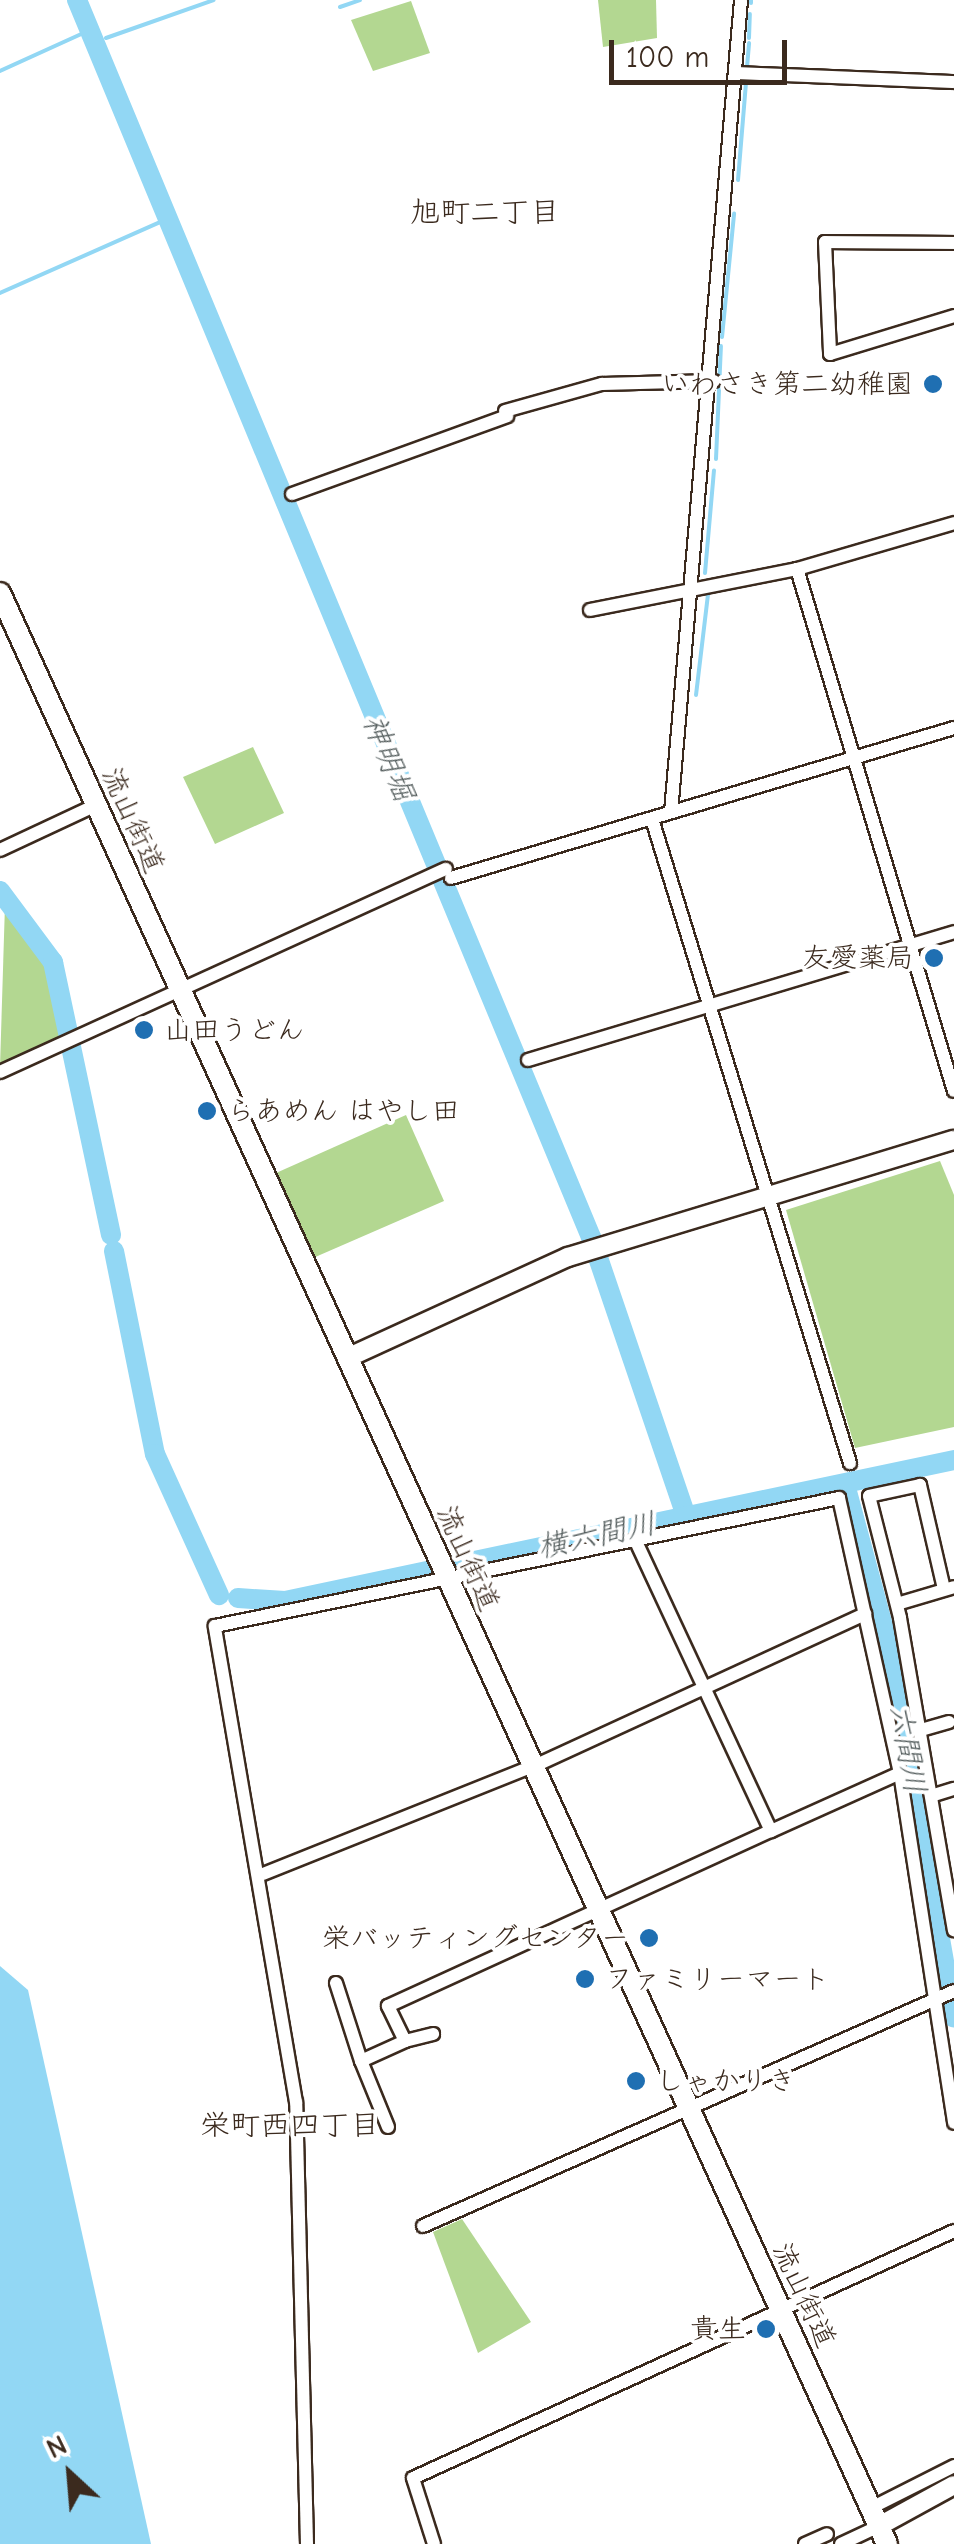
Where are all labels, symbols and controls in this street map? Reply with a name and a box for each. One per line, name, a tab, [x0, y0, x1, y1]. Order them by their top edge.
scale bar	[614, 20, 792, 82]
text: 100 m	[626, 40, 709, 75]
district label: 旭町二丁目	[410, 195, 560, 231]
place label: いわさき第二幼稚園	[661, 367, 913, 401]
marker: いわさき第二幼稚園	[922, 373, 944, 395]
water label: 神明堀	[354, 710, 422, 806]
street label: 流山街道	[95, 762, 171, 878]
place label: 友愛薬局	[802, 941, 914, 975]
marker: 友愛薬局	[923, 947, 945, 969]
place label: 山田うどん	[164, 1013, 304, 1047]
marker: 山田うどん	[133, 1019, 155, 1041]
place label: らあめん はやし田	[227, 1094, 460, 1128]
marker: らあめん はやし田	[196, 1100, 218, 1122]
street label: 流山街道	[430, 1500, 506, 1616]
water label: 横六間川	[535, 1506, 659, 1566]
water label: 六間川	[881, 1702, 933, 1796]
place label: 栄バッティングセンター	[321, 1921, 629, 1955]
marker: 栄バッティングセンター	[638, 1927, 660, 1949]
place label: ファミリーマート	[605, 1962, 829, 1996]
marker: ファミリーマート	[574, 1968, 596, 1990]
place label: しゃかりき	[656, 2064, 796, 2098]
marker: しゃかりき	[625, 2070, 647, 2092]
district label: 栄町西四丁目	[200, 2108, 380, 2144]
street label: 流山街道	[765, 2237, 843, 2353]
place label: 貴生	[690, 2312, 746, 2346]
marker: 貴生	[755, 2318, 777, 2340]
north arrow	[20, 2424, 120, 2524]
text: N	[42, 2429, 72, 2465]

